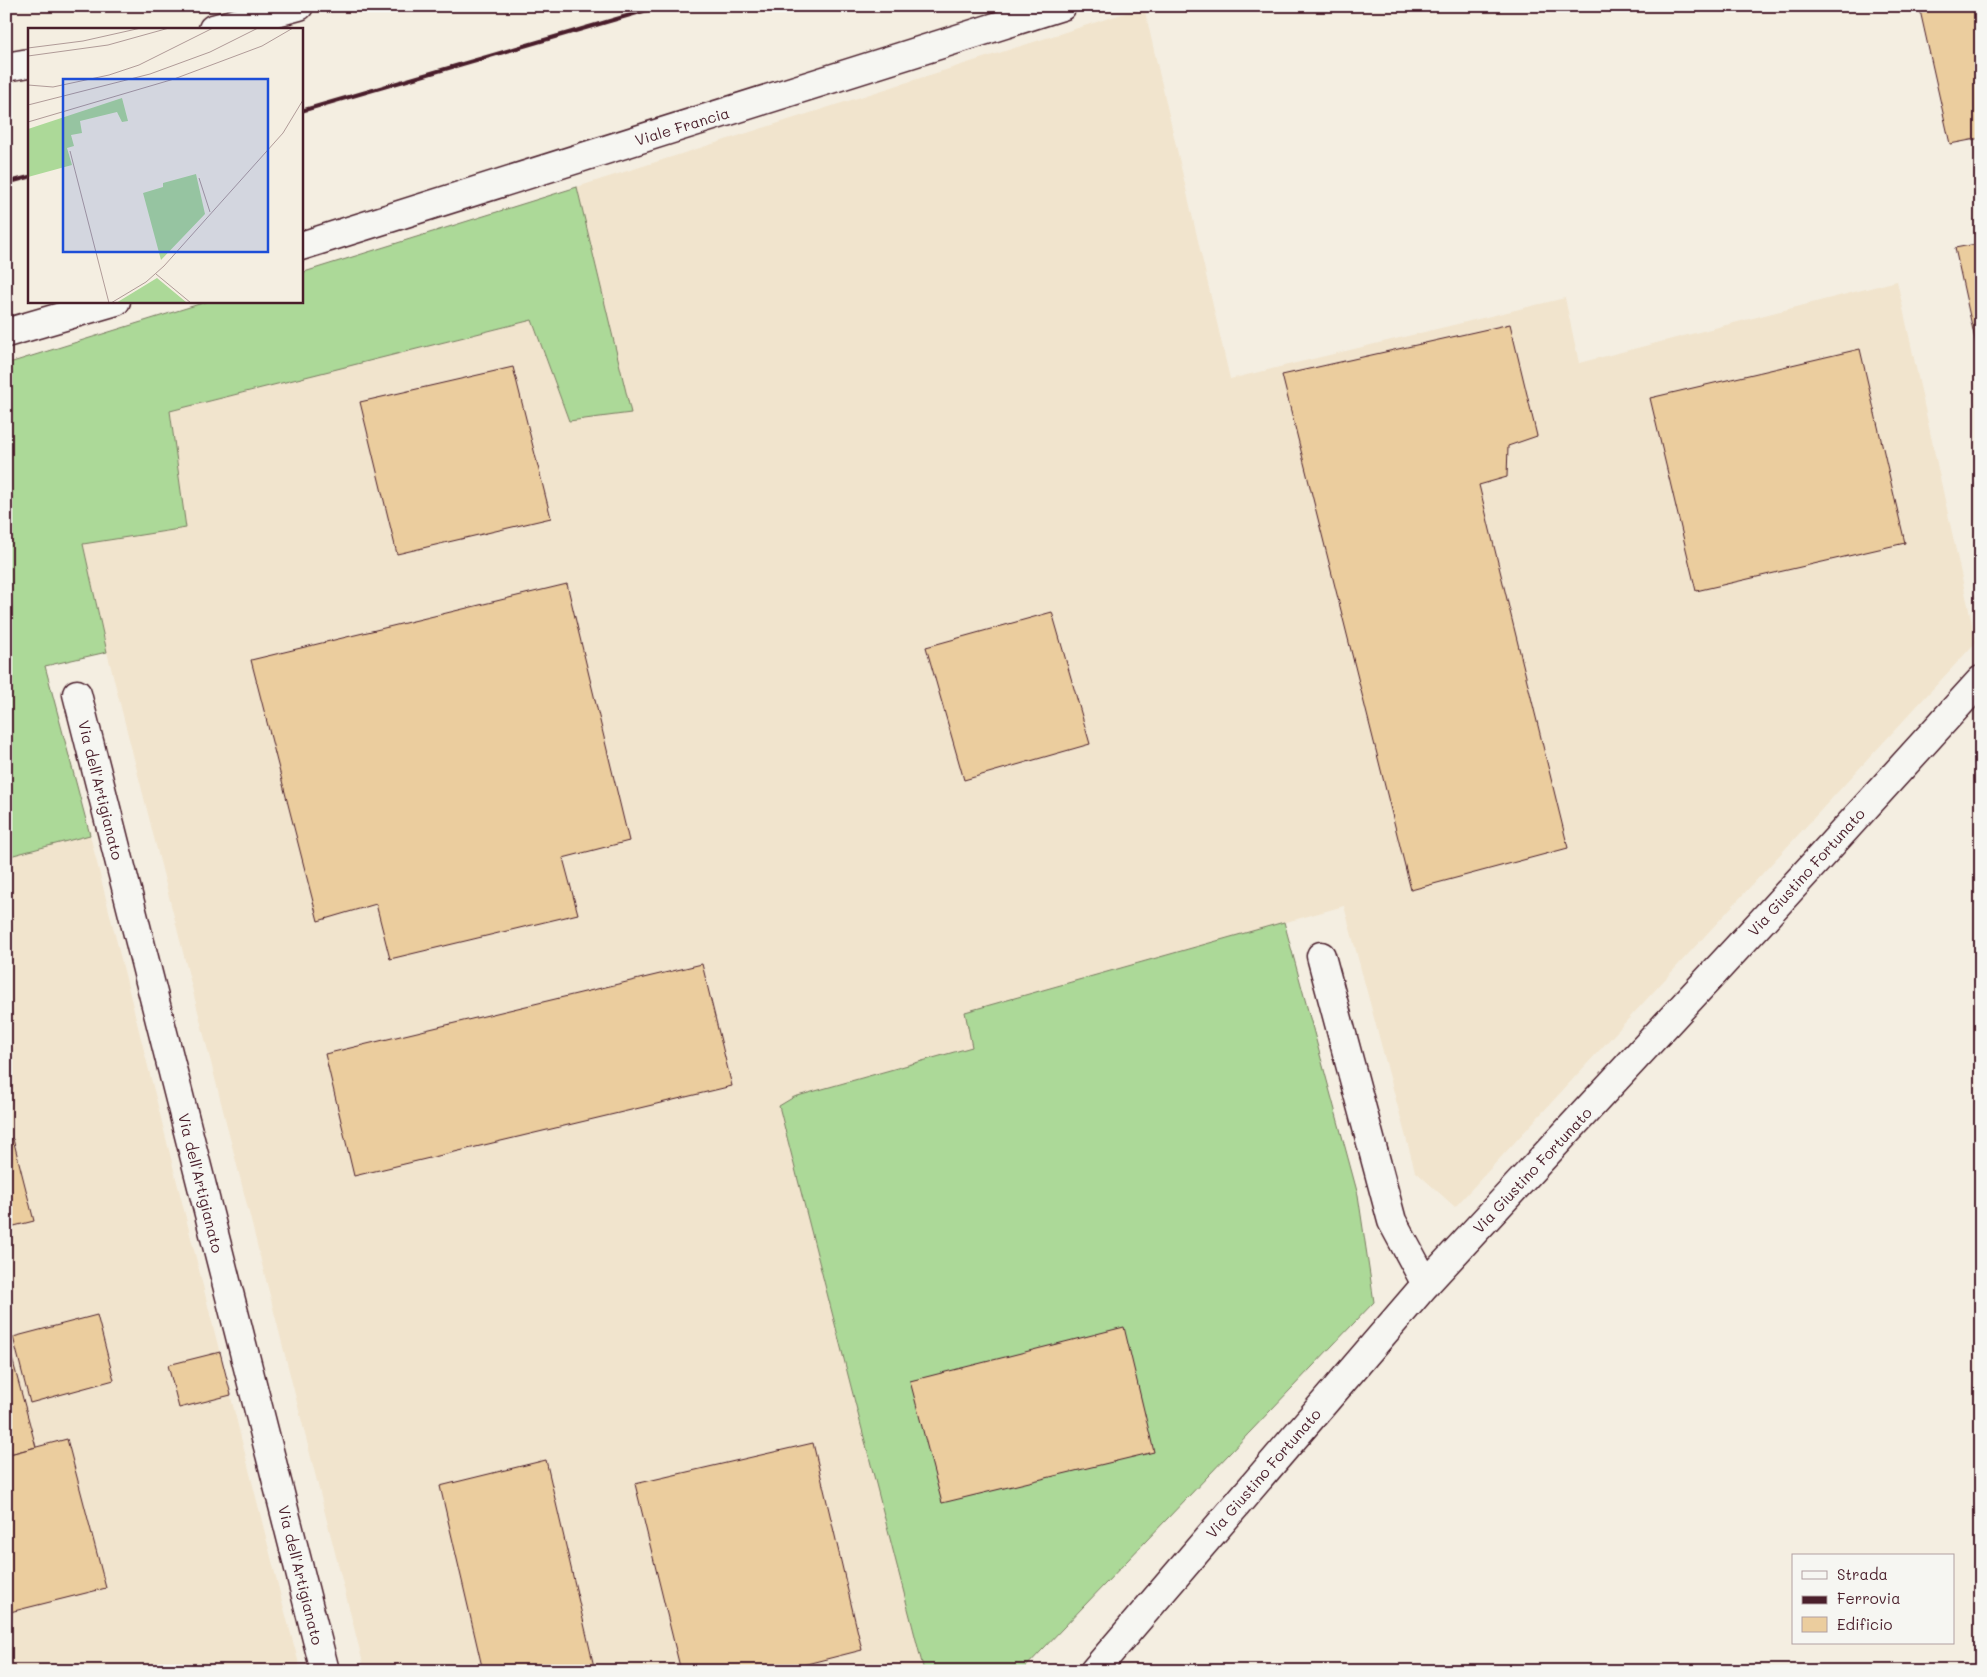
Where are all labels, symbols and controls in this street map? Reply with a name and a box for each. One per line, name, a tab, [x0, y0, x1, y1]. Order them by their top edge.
inset map	[28, 28, 302, 302]
street label: Viale Francia	[632, 102, 732, 150]
street label: Via dell'Artigianato	[74, 718, 128, 862]
street label: Via Giustino Fortunato	[1743, 804, 1869, 940]
street label: Via Giustino Fortunato	[1468, 1103, 1596, 1237]
street label: Via dell'Artigianato	[174, 1111, 228, 1255]
street label: Via Giustino Fortunato	[1201, 1404, 1325, 1542]
street label: Via dell'Artigianato	[274, 1503, 328, 1647]
legend	[1792, 1554, 1954, 1644]
text: Strada	[1837, 1564, 1888, 1584]
text: Ferrovia	[1837, 1588, 1901, 1608]
text: Edificio	[1837, 1614, 1893, 1634]

